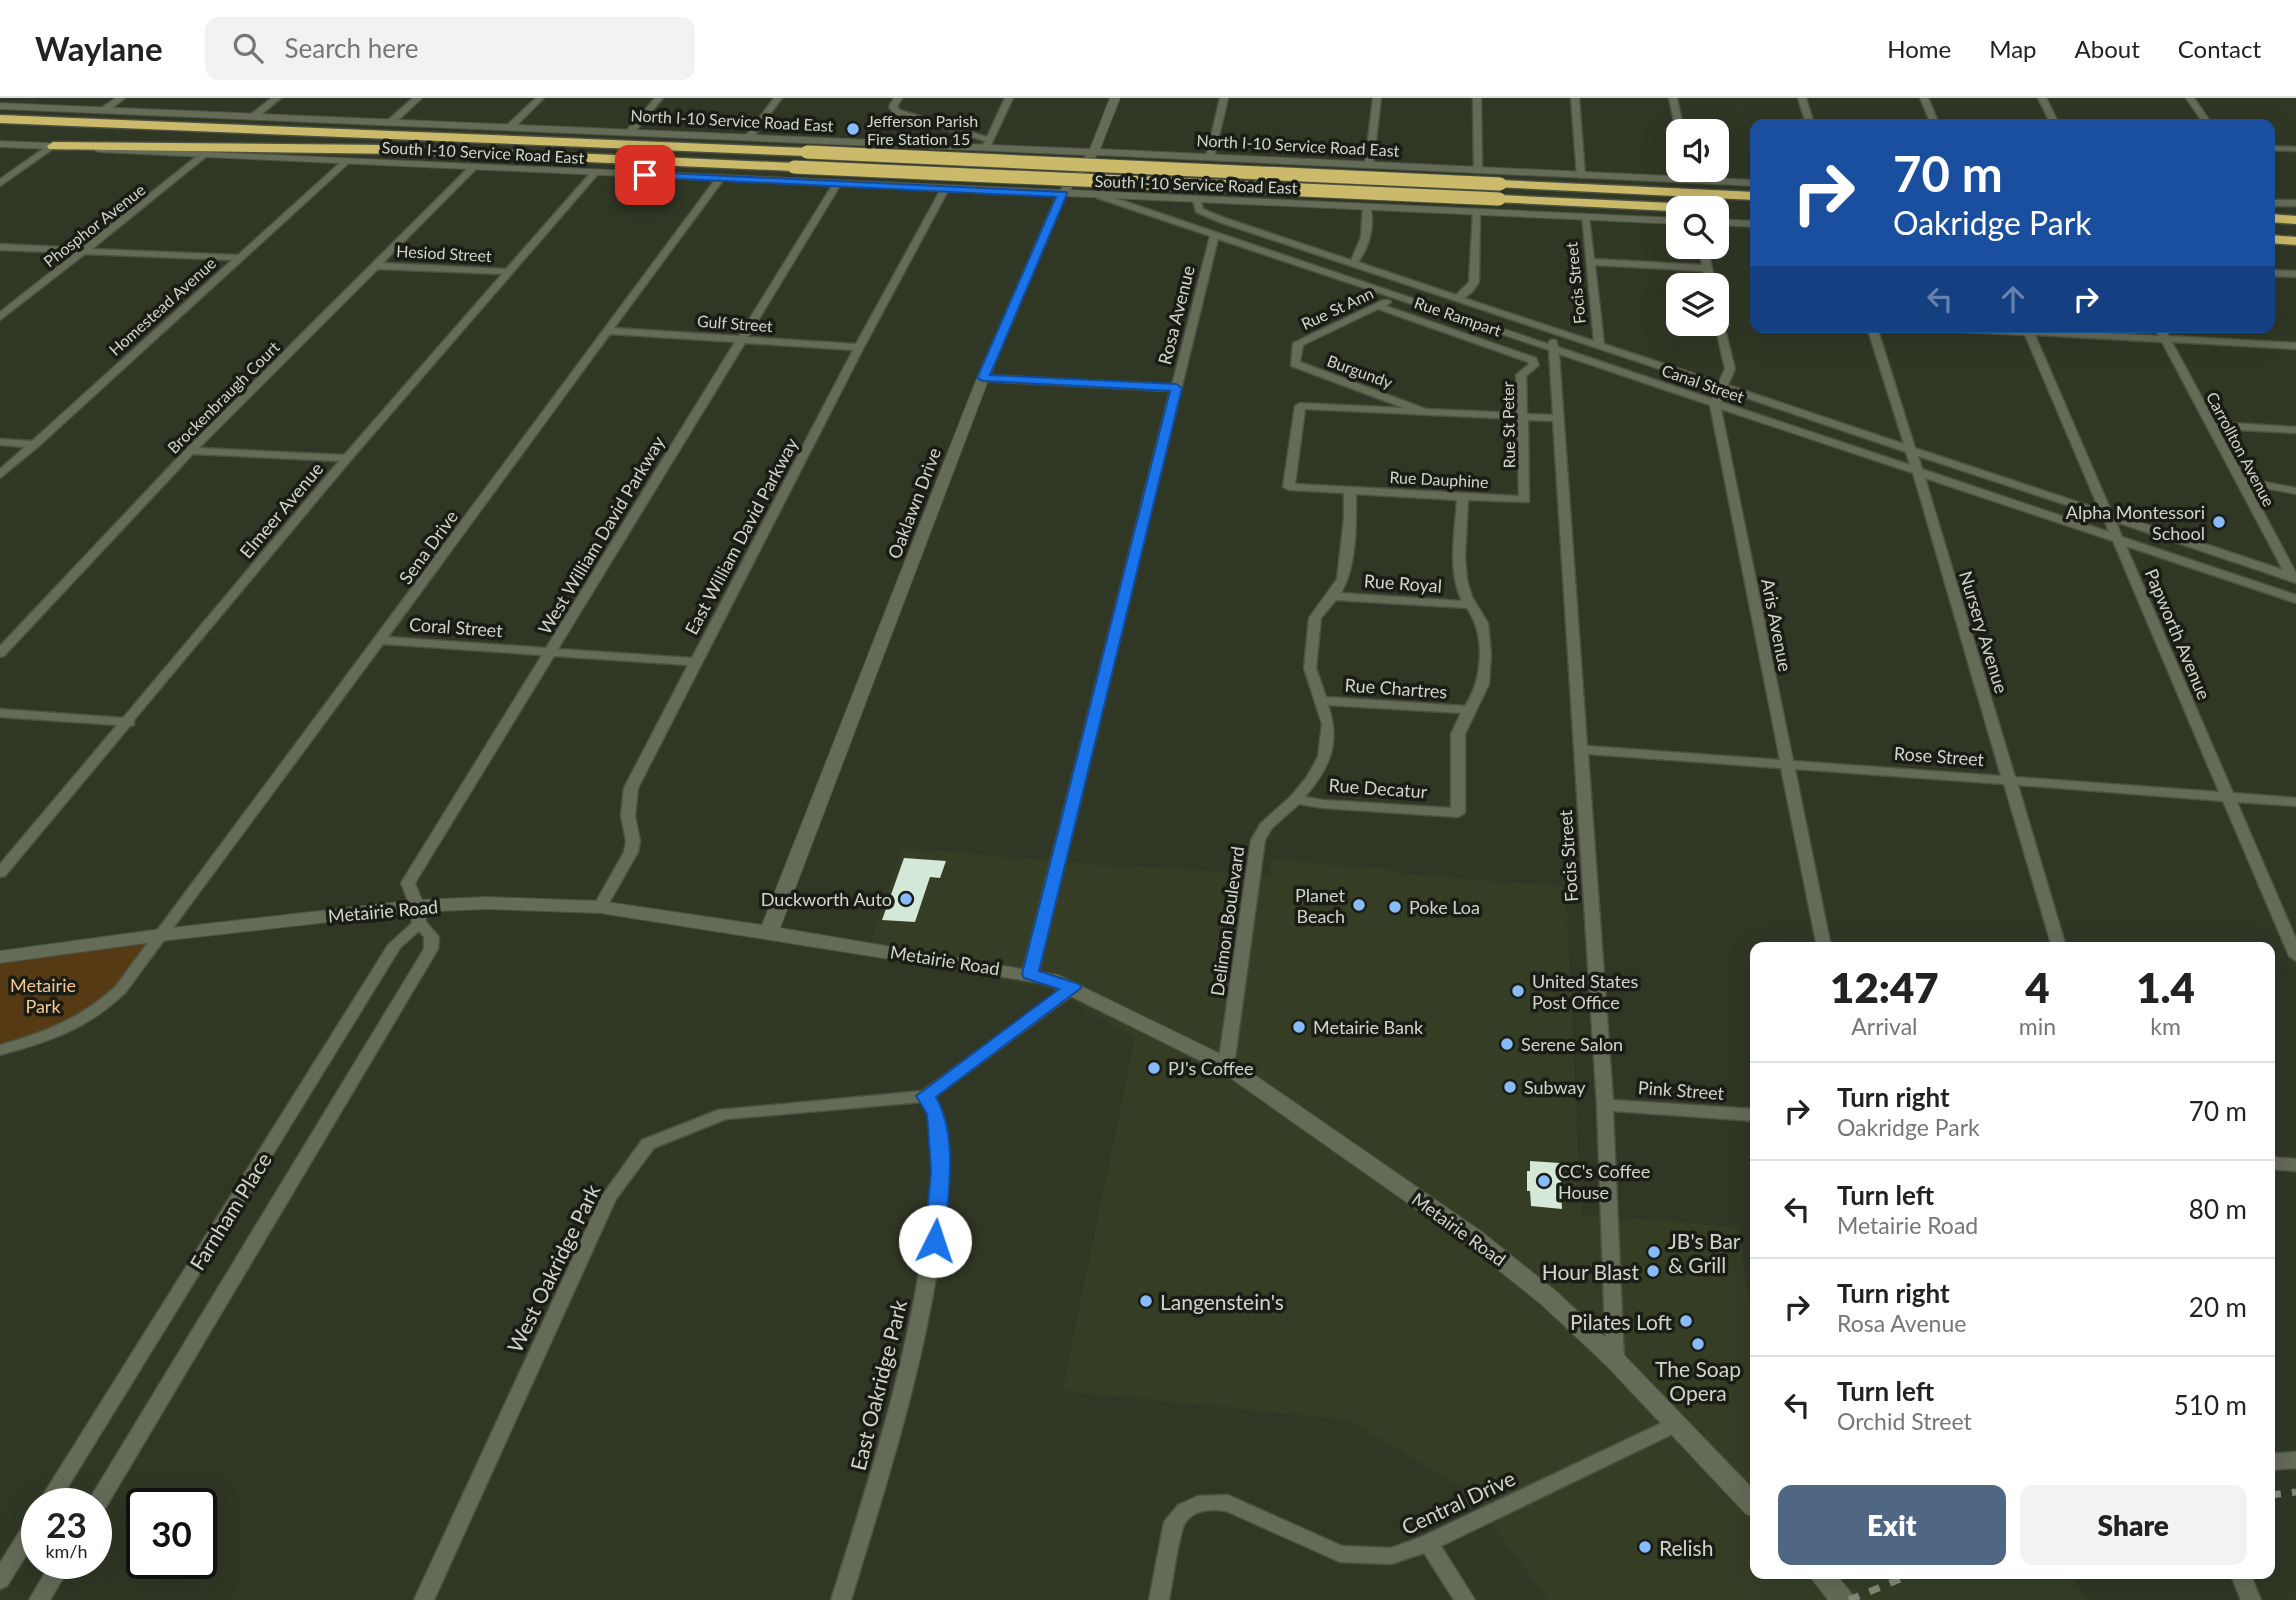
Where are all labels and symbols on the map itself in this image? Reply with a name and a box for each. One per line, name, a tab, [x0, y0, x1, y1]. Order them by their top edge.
street label: North I-10 Service Road East	[630, 105, 834, 135]
place label: Jefferson Parish Fire Station 15	[867, 111, 978, 148]
marker: Jefferson Parish Fire Station 15	[845, 121, 861, 137]
street label: North I-10 Service Road East	[1196, 130, 1400, 160]
street label: South I-10 Service Road East	[381, 137, 585, 167]
pin	[615, 145, 675, 205]
street label: South I-10 Service Road East	[1094, 171, 1298, 197]
street label: Phosphor Avenue	[39, 180, 149, 270]
street label: Hesiod Street	[396, 241, 492, 265]
street label: Focis Street	[1561, 241, 1589, 325]
street label: Homestead Avenue	[105, 253, 219, 359]
street label: Rosa Avenue	[1153, 263, 1199, 367]
street label: Rue St Ann	[1298, 283, 1376, 333]
street label: Rue Rampart	[1412, 292, 1504, 340]
street label: Gulf Street	[697, 311, 774, 335]
street label: Brockenbraugh Court	[163, 337, 283, 457]
street label: Burgundy	[1325, 350, 1396, 392]
street label: Canal Street	[1659, 360, 1747, 406]
street label: Rue St Peter	[1498, 381, 1518, 469]
street label: Carrollton Avenue	[2203, 389, 2279, 509]
street label: West William David Parkway	[533, 431, 669, 638]
street label: East William David Parkway	[680, 433, 803, 638]
street label: Oaklawn Drive	[883, 444, 945, 562]
street label: Elmeer Avenue	[235, 458, 327, 562]
street label: Rue Dauphine	[1389, 467, 1489, 491]
place label: Alpha Montessori School	[2066, 501, 2205, 544]
street label: Sena Drive	[394, 506, 462, 588]
marker: Alpha Montessori School	[2211, 514, 2227, 530]
street label: Papworth Avenue	[2140, 565, 2216, 703]
street label: Nursery Avenue	[1955, 568, 2013, 696]
street label: Rue Royal	[1363, 569, 1443, 597]
street label: Aris Avenue	[1757, 577, 1797, 673]
street label: Coral Street	[409, 613, 504, 641]
street label: Rue Chartres	[1344, 673, 1448, 703]
street label: Rose Street	[1893, 742, 1985, 770]
street label: Rue Decatur	[1328, 774, 1428, 802]
street label: Focis Street	[1554, 809, 1582, 903]
street label: Delimon Boulevard	[1206, 845, 1248, 997]
place label: Planet Beach	[1295, 884, 1346, 927]
place label: Duckworth Auto	[761, 888, 892, 910]
marker: Duckworth Auto	[898, 891, 914, 907]
street label: Metairie Road	[327, 895, 439, 927]
place label: Poke Loa	[1409, 896, 1480, 918]
marker: Planet Beach	[1351, 897, 1367, 913]
marker: Poke Loa	[1387, 899, 1403, 915]
street label: Metairie Road	[889, 940, 1001, 980]
place label: United States Post Office	[1532, 970, 1638, 1013]
park label: Metairie Park	[10, 974, 76, 1017]
marker: United States Post Office	[1510, 983, 1526, 999]
place label: Metairie Bank	[1313, 1016, 1424, 1038]
marker: Metairie Bank	[1291, 1019, 1307, 1035]
place label: Serene Salon	[1521, 1033, 1623, 1055]
marker: Serene Salon	[1499, 1036, 1515, 1052]
place label: PJ's Coffee	[1168, 1057, 1253, 1079]
marker: PJ's Coffee	[1146, 1060, 1162, 1076]
place label: Subway	[1524, 1076, 1586, 1098]
street label: Pink Street	[1637, 1076, 1725, 1104]
marker: Subway	[1502, 1079, 1518, 1095]
street label: Farnham Place	[184, 1148, 276, 1274]
place label: CC's Coffee House	[1558, 1160, 1650, 1203]
marker: CC's Coffee House	[1536, 1173, 1552, 1189]
street label: West Oakridge Park	[501, 1180, 605, 1356]
street label: Metairie Road	[1408, 1188, 1510, 1270]
position arrow	[898, 1204, 972, 1278]
place label: JB's Bar & Grill	[1668, 1228, 1741, 1277]
marker: JB's Bar & Grill	[1646, 1244, 1662, 1260]
place label: Hour Blast	[1542, 1259, 1639, 1284]
marker: Hour Blast	[1645, 1263, 1661, 1279]
place label: Langenstein's	[1160, 1289, 1284, 1314]
marker: Langenstein's	[1138, 1293, 1154, 1309]
street label: East Oakridge Park	[845, 1297, 911, 1473]
place label: Pilates Loft	[1570, 1309, 1673, 1334]
marker: Pilates Loft	[1678, 1313, 1694, 1329]
marker: The Soap Opera	[1690, 1336, 1706, 1352]
place label: The Soap Opera	[1655, 1356, 1741, 1405]
street label: Central Drive	[1397, 1465, 1519, 1539]
speed limit sign: 30	[126, 1488, 217, 1579]
place label: Relish	[1659, 1535, 1713, 1560]
marker: Relish	[1637, 1539, 1653, 1555]

